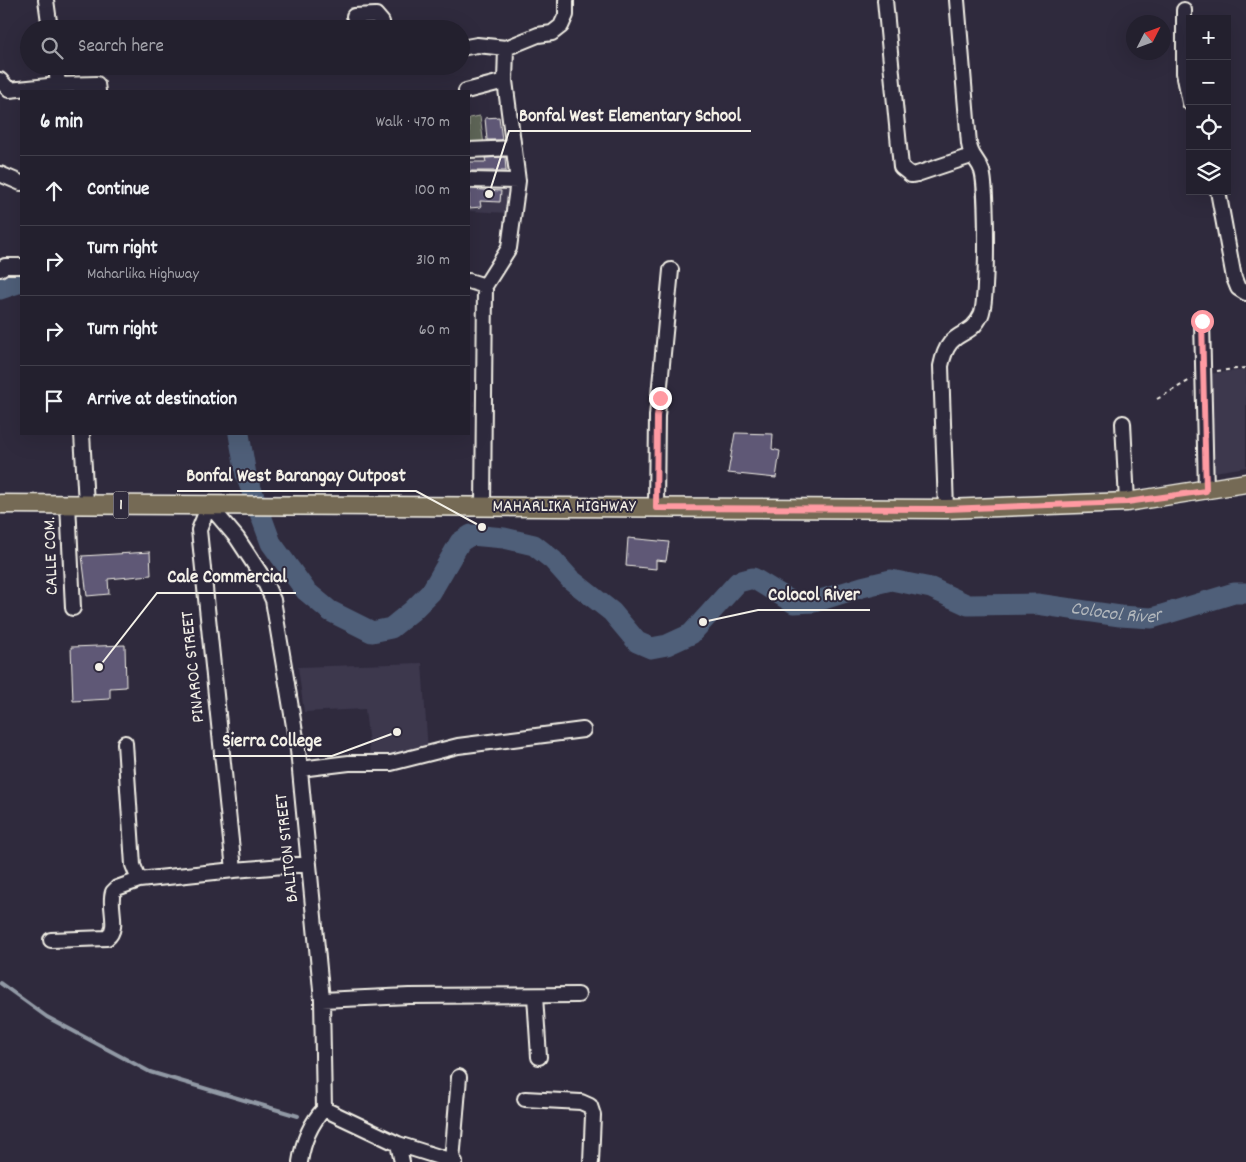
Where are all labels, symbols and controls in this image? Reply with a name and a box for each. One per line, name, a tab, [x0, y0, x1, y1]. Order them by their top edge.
north arrow	[1126, 15, 1171, 60]
map controls	[1186, 15, 1231, 195]
button: +	[1186, 15, 1231, 60]
search box	[20, 20, 470, 75]
icon: search	[38, 34, 66, 62]
text: Search here	[78, 34, 164, 61]
button: −	[1186, 60, 1231, 105]
callout: Bonfal West Elementary School	[509, 97, 751, 131]
text: Bonfal West Elementary School	[519, 104, 742, 131]
button: locate	[1186, 105, 1231, 150]
text: 6 min	[40, 108, 83, 138]
text: Walk · 470 m	[376, 111, 450, 134]
button: layers	[1186, 150, 1231, 195]
icon: ahead	[40, 177, 68, 205]
text: Continue	[87, 177, 149, 204]
text: 100 m	[414, 179, 450, 202]
text: Turn right	[87, 236, 158, 263]
icon: right	[40, 247, 68, 275]
text: 310 m	[416, 249, 450, 272]
text: Maharlika Highway	[87, 263, 199, 286]
route start	[1191, 310, 1214, 333]
icon: right	[40, 317, 68, 345]
text: Turn right	[87, 317, 158, 344]
text: 60 m	[419, 319, 450, 342]
icon: arrive	[40, 387, 68, 415]
text: Arrive at destination	[87, 387, 237, 414]
route end	[649, 387, 672, 410]
callout: Bonfal West Barangay Outpost	[177, 457, 416, 491]
text: Bonfal West Barangay Outpost	[186, 464, 406, 491]
road number: 1	[114, 492, 128, 518]
street label: MAHARLIKA HIGHWAY	[492, 495, 637, 520]
street label: CALLE COM.	[38, 516, 66, 596]
callout: Cale Commercial	[157, 559, 296, 593]
text: Cale Commercial	[167, 565, 287, 592]
callout: Colocol River	[758, 576, 870, 610]
text: Colocol River	[768, 583, 861, 610]
water label: Colocol River	[1069, 595, 1167, 632]
street label: PINAROC STREET	[176, 610, 212, 724]
callout: Sierra College	[213, 722, 332, 756]
text: Sierra College	[222, 729, 322, 756]
street label: BALITON STREET	[270, 792, 306, 904]

